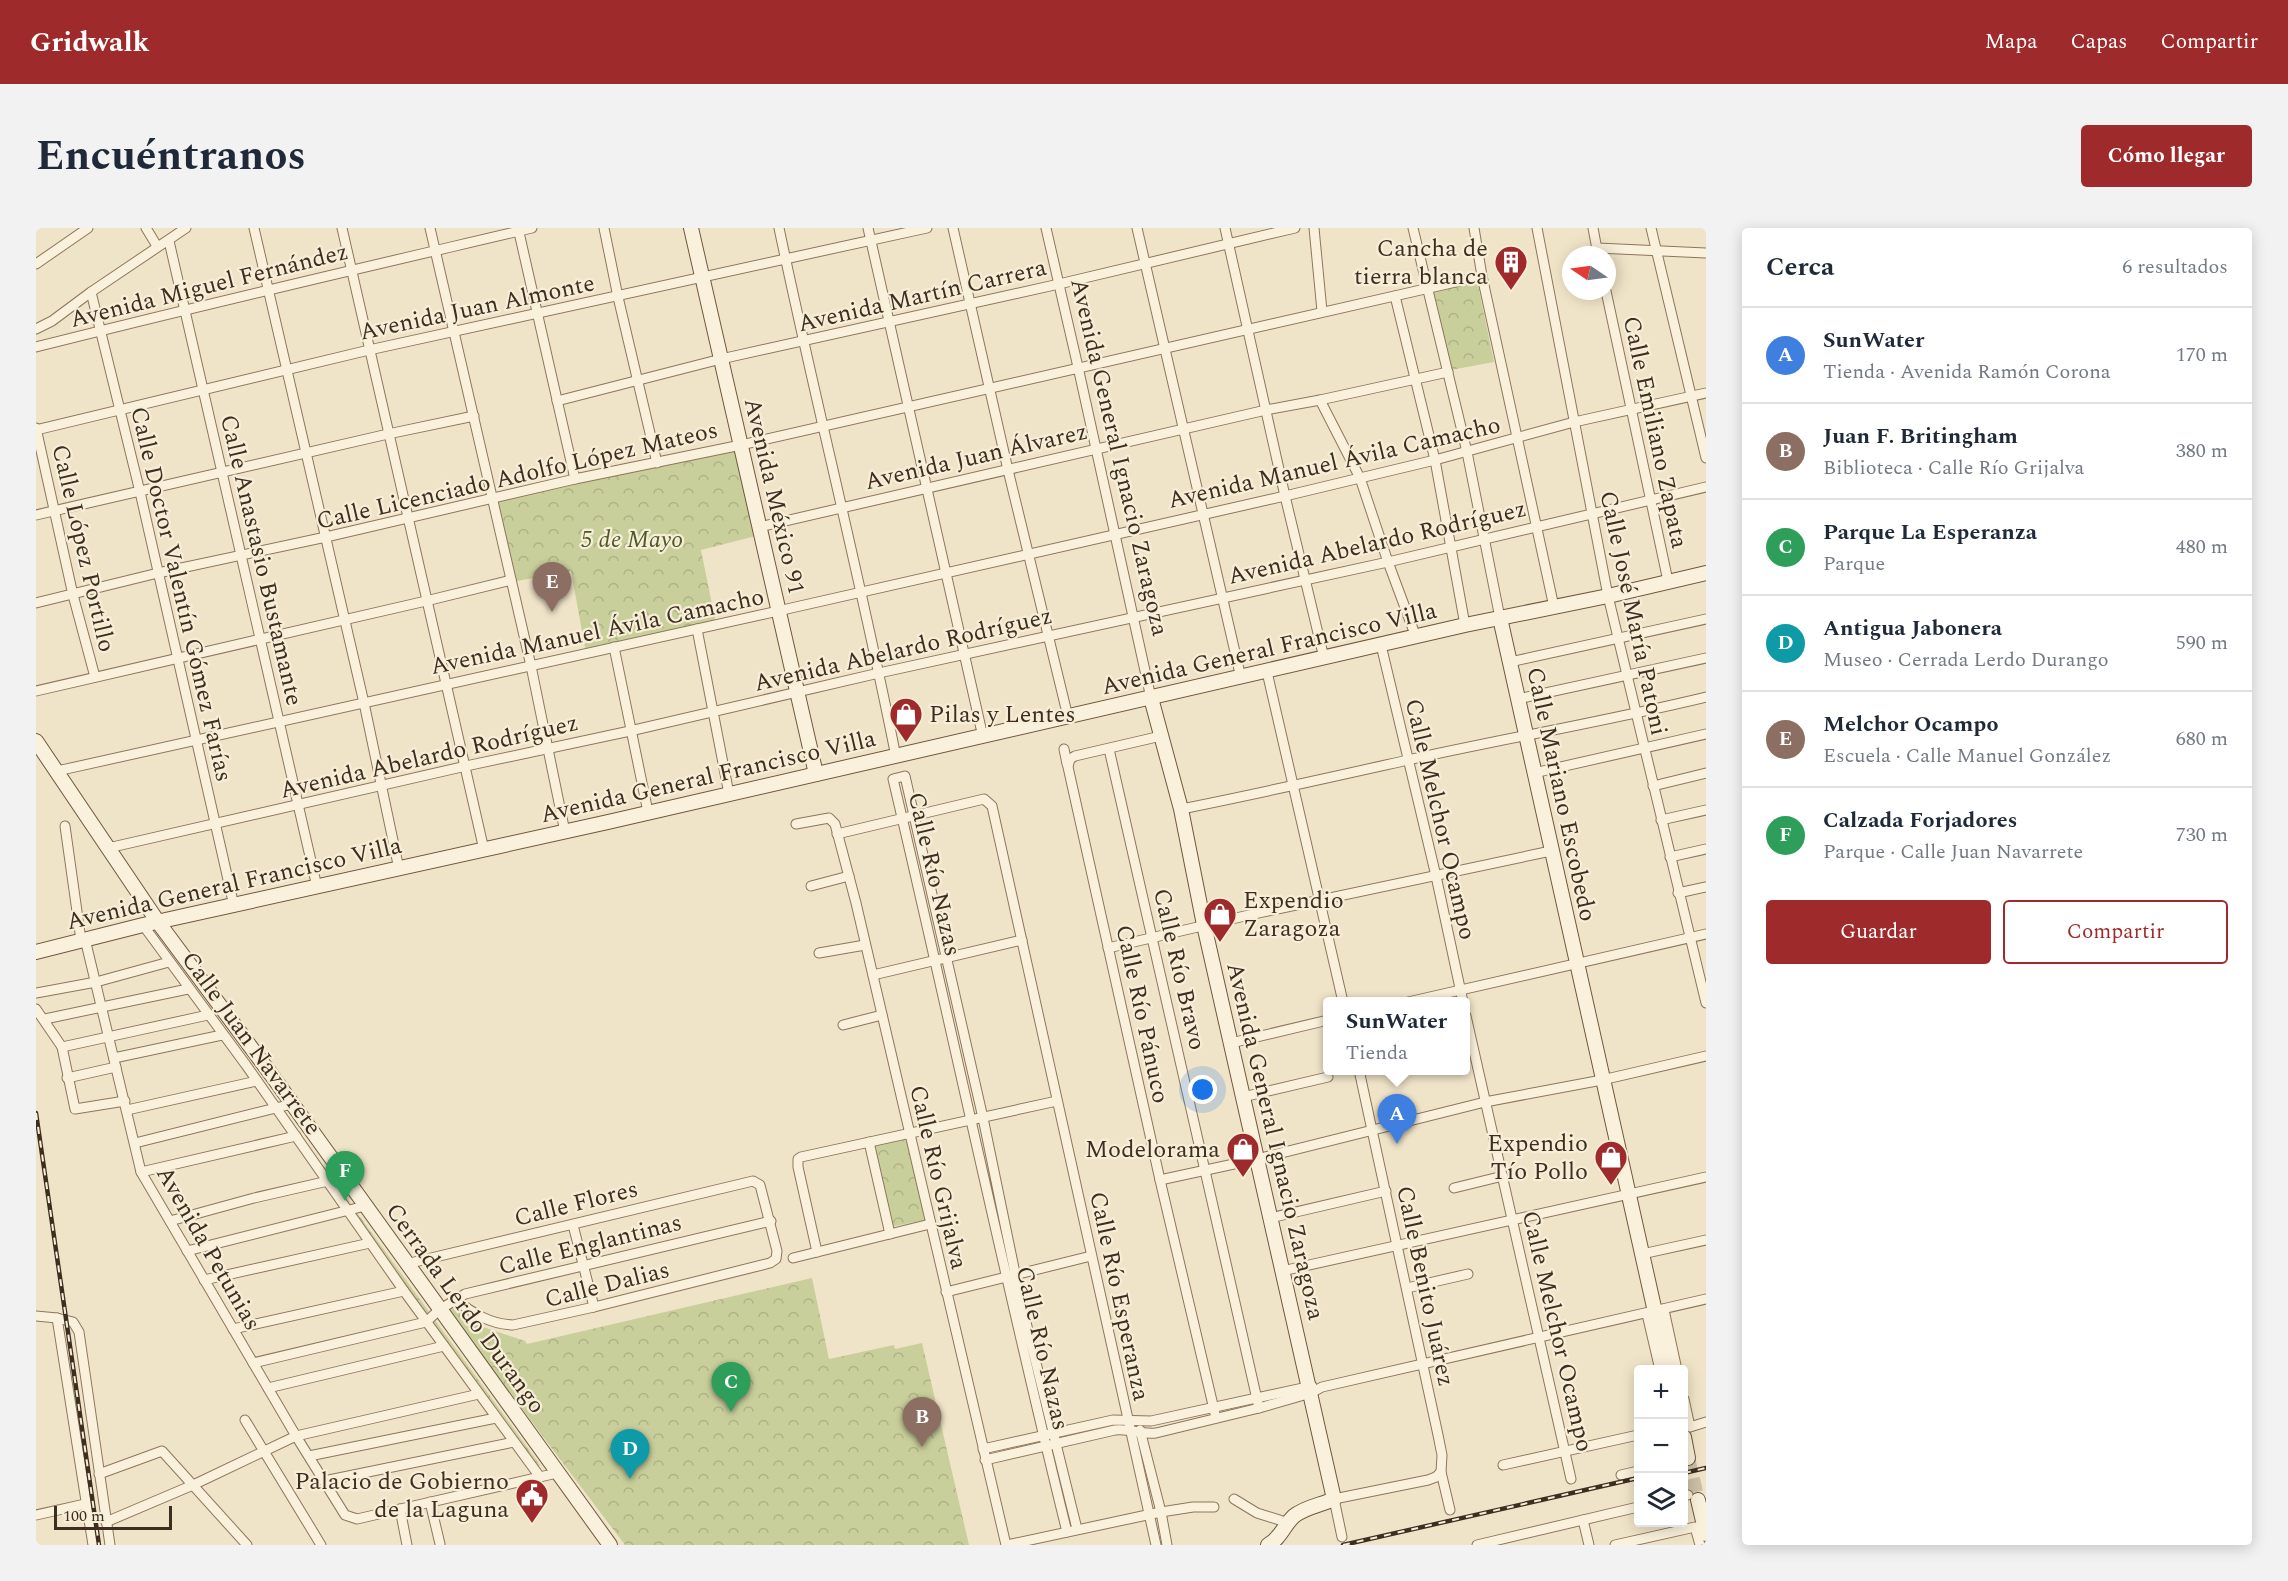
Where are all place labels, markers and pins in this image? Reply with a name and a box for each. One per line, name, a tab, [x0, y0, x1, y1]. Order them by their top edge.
place label: Cancha de tierra blanca	[1354, 231, 1488, 295]
building icon: Cancha de tierra blanca	[1493, 244, 1529, 291]
pin: E	[532, 562, 572, 612]
shop icon: Pilas y Lentes	[888, 696, 924, 743]
place label: Pilas y Lentes	[929, 697, 1076, 733]
place label: Expendio Zaragoza	[1243, 883, 1344, 947]
shop icon: Expendio Zaragoza	[1202, 896, 1238, 943]
pin: A	[1378, 1094, 1416, 1144]
place label: Expendio Tío Pollo	[1487, 1126, 1588, 1190]
shop icon: Modelorama	[1225, 1131, 1261, 1178]
place label: Modelorama	[1085, 1132, 1220, 1168]
shop icon: Expendio Tío Pollo	[1593, 1139, 1629, 1186]
pin: F	[326, 1152, 364, 1201]
pin: C	[712, 1362, 750, 1412]
pin: B	[902, 1398, 942, 1447]
pin: D	[610, 1430, 650, 1479]
place label: Palacio de Gobierno de la Laguna	[294, 1464, 509, 1528]
public building icon: Palacio de Gobierno de la Laguna	[514, 1477, 550, 1524]

